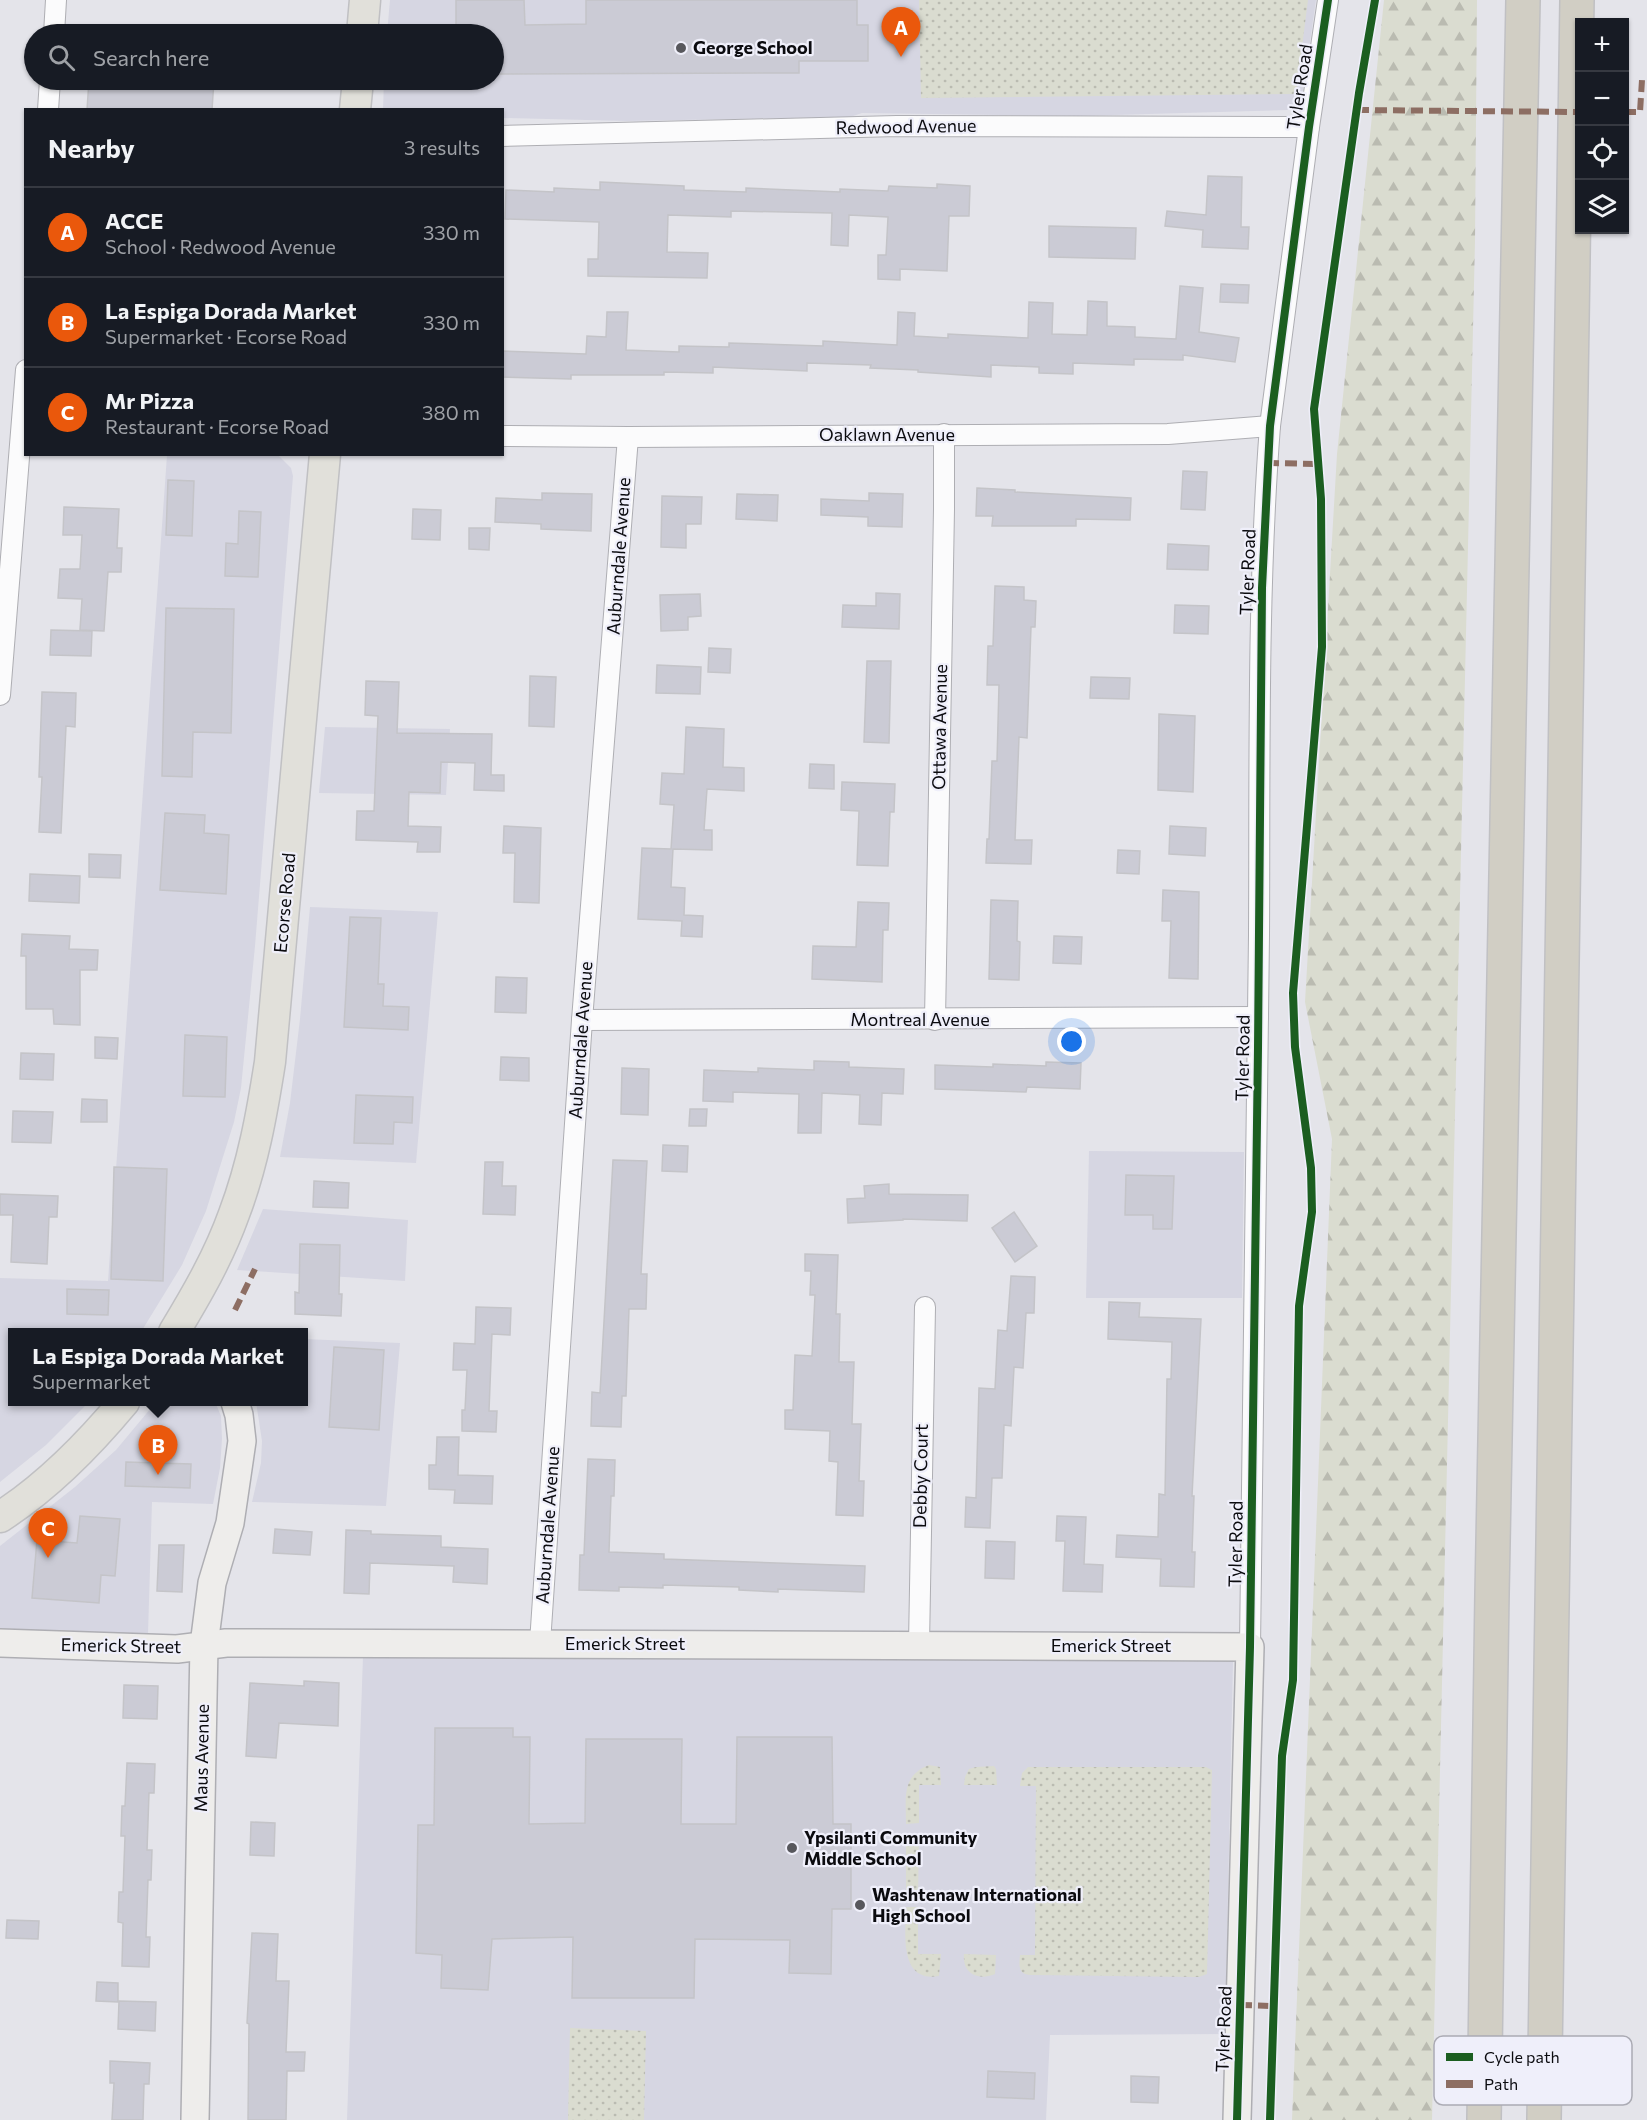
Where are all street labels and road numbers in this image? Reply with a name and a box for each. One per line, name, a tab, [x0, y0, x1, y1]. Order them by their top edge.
street label: Tyler Road	[1281, 42, 1317, 131]
street label: Redwood Avenue	[835, 114, 977, 138]
street label: Oaklawn Avenue	[819, 423, 955, 445]
street label: Auburndale Avenue	[602, 476, 634, 635]
street label: Tyler Road	[1234, 528, 1260, 616]
street label: Ottawa Avenue	[927, 664, 951, 790]
street label: Ecorse Road	[269, 852, 299, 954]
street label: Auburndale Avenue	[564, 960, 596, 1119]
street label: Montreal Avenue	[850, 1008, 990, 1030]
street label: Tyler Road	[1230, 1015, 1254, 1101]
street label: Debby Court	[908, 1424, 932, 1528]
street label: Auburndale Avenue	[531, 1445, 563, 1604]
street label: Tyler Road	[1223, 1501, 1247, 1587]
street label: Emerick Street	[565, 1632, 685, 1654]
street label: Emerick Street	[60, 1633, 182, 1657]
street label: Emerick Street	[1051, 1634, 1171, 1656]
street label: Maus Avenue	[189, 1704, 213, 1812]
street label: Tyler Road	[1210, 1985, 1236, 2073]

